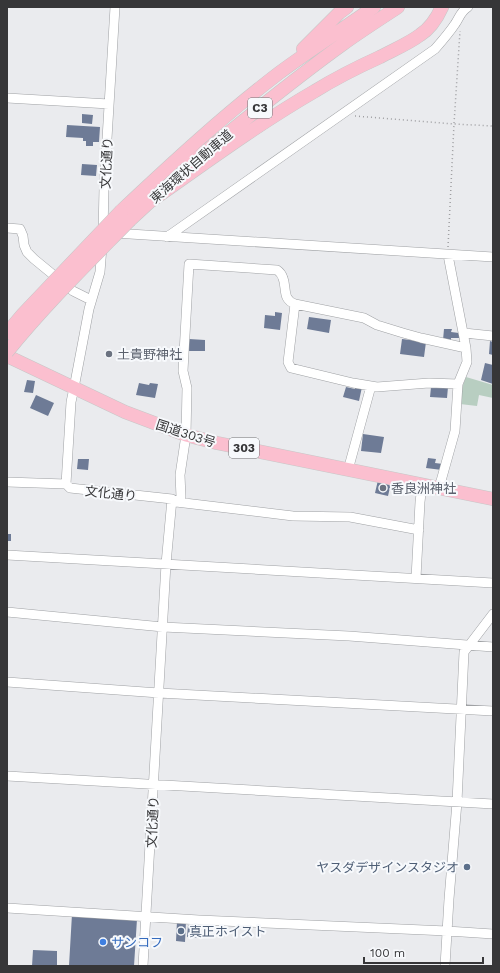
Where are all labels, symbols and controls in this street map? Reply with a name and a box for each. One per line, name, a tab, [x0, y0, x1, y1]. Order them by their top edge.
road number: C3	[248, 98, 272, 118]
street label: 東海環状自動車道	[147, 127, 235, 206]
street label: 文化通り	[98, 137, 115, 189]
place label: 土貴野神社	[117, 347, 182, 362]
marker: 土貴野神社	[104, 349, 114, 359]
street label: 国道303号	[154, 417, 218, 450]
road number: 303	[229, 438, 259, 458]
place label: 香良洲神社	[391, 481, 456, 496]
street label: 文化通り	[84, 483, 138, 504]
marker: 香良洲神社	[378, 483, 388, 493]
street label: 文化通り	[144, 796, 161, 848]
place label: ヤスダデザインスタジオ	[316, 860, 459, 875]
marker: ヤスダデザインスタジオ	[462, 862, 472, 872]
place label: 真正ホイスト	[189, 924, 267, 939]
marker: 真正ホイスト	[176, 926, 186, 936]
place label: サンコフ	[111, 935, 163, 950]
marker: サンコフ	[98, 937, 108, 947]
scale bar	[364, 939, 483, 965]
text: 100 m	[370, 946, 405, 960]

